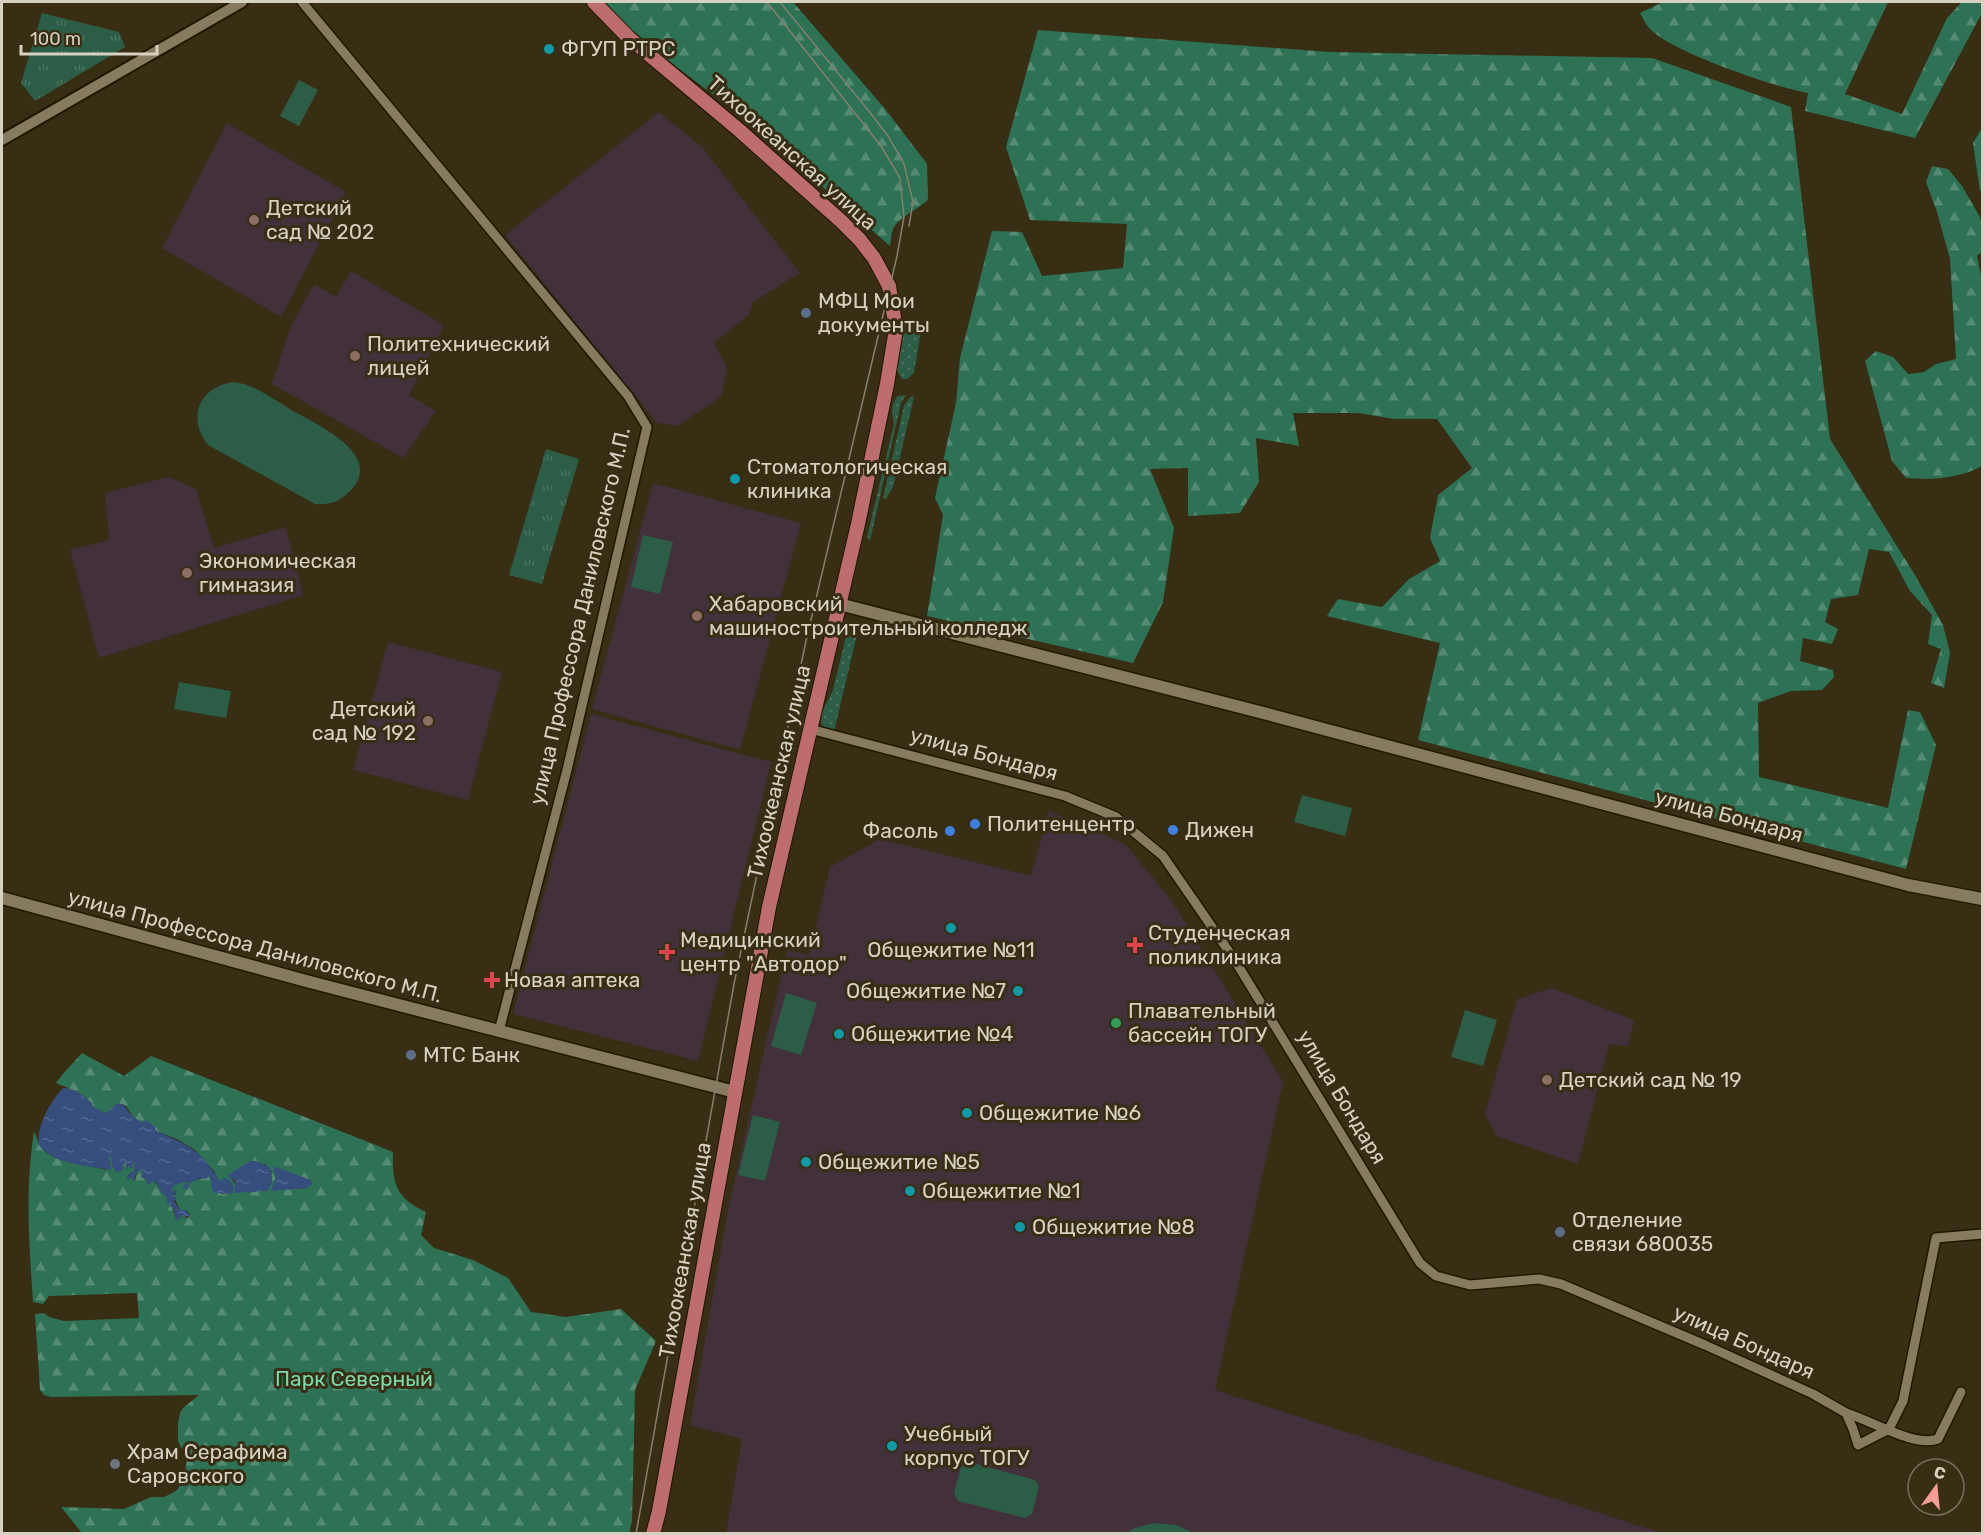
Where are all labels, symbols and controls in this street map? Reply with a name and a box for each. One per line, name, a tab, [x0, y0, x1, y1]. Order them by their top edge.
scale bar	[21, 18, 158, 56]
text: 100 m	[30, 28, 81, 50]
place label: ФГУП РТРС	[561, 36, 676, 61]
marker: ФГУП РТРС	[542, 42, 556, 56]
street label: Тихоокеанская улица	[703, 70, 882, 235]
place label: Детский сад № 202	[266, 195, 374, 244]
marker: Детский сад № 202	[247, 213, 261, 227]
place label: МФЦ Мои документы	[818, 288, 930, 337]
marker: МФЦ Мои документы	[799, 306, 813, 320]
place label: Политехнический лицей	[367, 331, 550, 380]
marker: Политехнический лицей	[348, 349, 362, 363]
street label: улица Профессора Даниловского М.П.	[524, 425, 635, 807]
place label: Стоматологическая клиника	[747, 454, 948, 503]
marker: Стоматологическая клиника	[728, 472, 742, 486]
place label: Экономическая гимназия	[199, 548, 356, 597]
marker: Экономическая гимназия	[180, 566, 194, 580]
place label: Хабаровский машиностроительный колледж	[709, 591, 1028, 640]
marker: Хабаровский машиностроительный колледж	[690, 609, 704, 623]
street label: Тихоокеанская улица	[742, 663, 815, 881]
place label: Детский сад № 192	[312, 696, 416, 745]
marker: Детский сад № 192	[421, 714, 435, 728]
street label: улица Бондаря	[907, 722, 1061, 785]
street label: улица Бондаря	[1652, 784, 1806, 847]
place label: Политенцентр	[987, 811, 1135, 836]
marker: Политенцентр	[968, 817, 982, 831]
place label: Дижен	[1185, 817, 1254, 842]
place label: Фасоль	[862, 818, 938, 843]
marker: Дижен	[1166, 823, 1180, 837]
marker: Фасоль	[943, 824, 957, 838]
street label: улица Профессора Даниловского М.П.	[65, 883, 445, 1008]
place label: Студенческая поликлиника	[1148, 920, 1291, 969]
marker: Общежитие №11	[944, 921, 958, 935]
place label: Медицинский центр "Автодор"	[680, 927, 847, 976]
marker: Студенческая поликлиника	[1126, 936, 1144, 954]
place label: Общежитие №11	[867, 937, 1035, 962]
marker: Медицинский центр "Автодор"	[658, 943, 676, 961]
place label: Новая аптека	[504, 967, 640, 992]
marker: Новая аптека	[485, 973, 499, 987]
place label: Общежитие №7	[846, 978, 1006, 1003]
marker: Общежитие №7	[1011, 984, 1025, 998]
place label: Плавательный бассейн ТОГУ	[1128, 998, 1276, 1047]
marker: Плавательный бассейн ТОГУ	[1109, 1016, 1123, 1030]
place label: Общежитие №4	[851, 1021, 1014, 1046]
street label: улица Бондаря	[1293, 1025, 1392, 1168]
marker: Общежитие №4	[832, 1027, 846, 1041]
place label: МТС Банк	[423, 1042, 520, 1067]
marker: МТС Банк	[404, 1048, 418, 1062]
place label: Детский сад № 19	[1559, 1067, 1742, 1092]
marker: Детский сад № 19	[1540, 1073, 1554, 1087]
place label: Общежитие №6	[979, 1100, 1141, 1125]
marker: Общежитие №6	[960, 1106, 974, 1120]
street label: Тихоокеанская улица	[653, 1140, 716, 1360]
place label: Общежитие №5	[818, 1149, 980, 1174]
marker: Общежитие №5	[799, 1155, 813, 1169]
place label: Общежитие №1	[922, 1178, 1081, 1203]
marker: Общежитие №1	[903, 1184, 917, 1198]
place label: Отделение связи 680035	[1572, 1207, 1713, 1256]
place label: Общежитие №8	[1032, 1214, 1195, 1239]
marker: Общежитие №8	[1013, 1220, 1027, 1234]
marker: Отделение связи 680035	[1553, 1225, 1567, 1239]
street label: улица Бондаря	[1670, 1299, 1819, 1384]
park label: Парк Северный	[275, 1366, 433, 1391]
place label: Учебный корпус ТОГУ	[904, 1421, 1030, 1470]
place label: Храм Серафима Саровского	[127, 1439, 287, 1488]
marker: Учебный корпус ТОГУ	[885, 1439, 899, 1453]
marker: Храм Серафима Саровского	[108, 1457, 122, 1471]
north arrow	[1906, 1457, 1966, 1517]
text: С	[1932, 1462, 1948, 1484]

